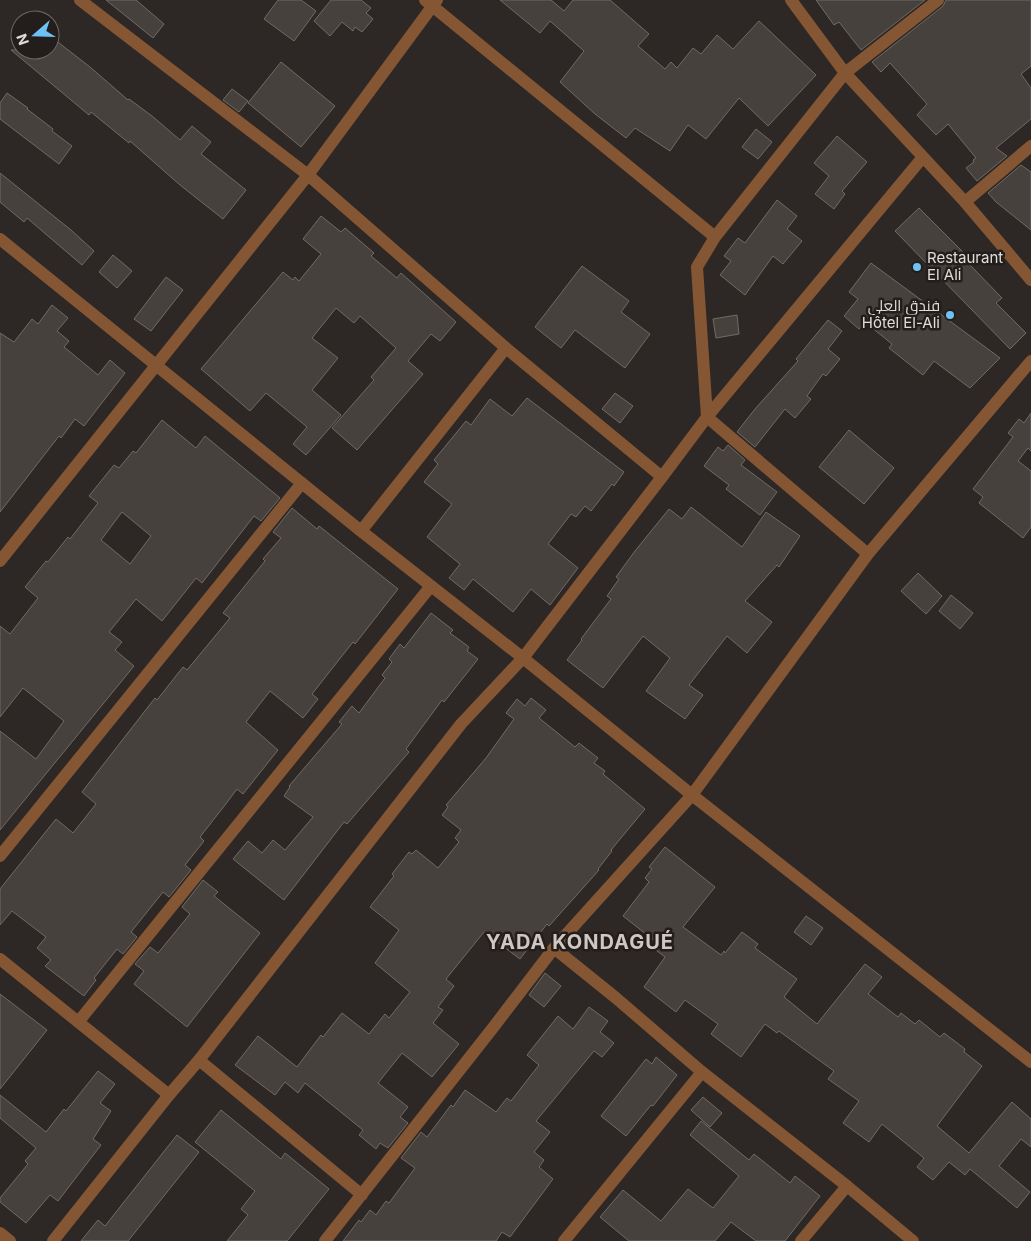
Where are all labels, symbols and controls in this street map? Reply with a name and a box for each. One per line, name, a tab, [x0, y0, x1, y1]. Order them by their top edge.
north arrow	[10, 10, 60, 60]
text: N	[13, 32, 32, 48]
place label: Restaurant El Ali	[927, 248, 1003, 284]
marker: Restaurant El Ali	[911, 261, 923, 273]
place label: فندق العلي Hôtel El-Ali	[862, 296, 940, 332]
marker: فندق العلي Hôtel El-Ali	[944, 309, 956, 321]
district label: YADA KONDAGUÉ	[486, 929, 674, 954]

